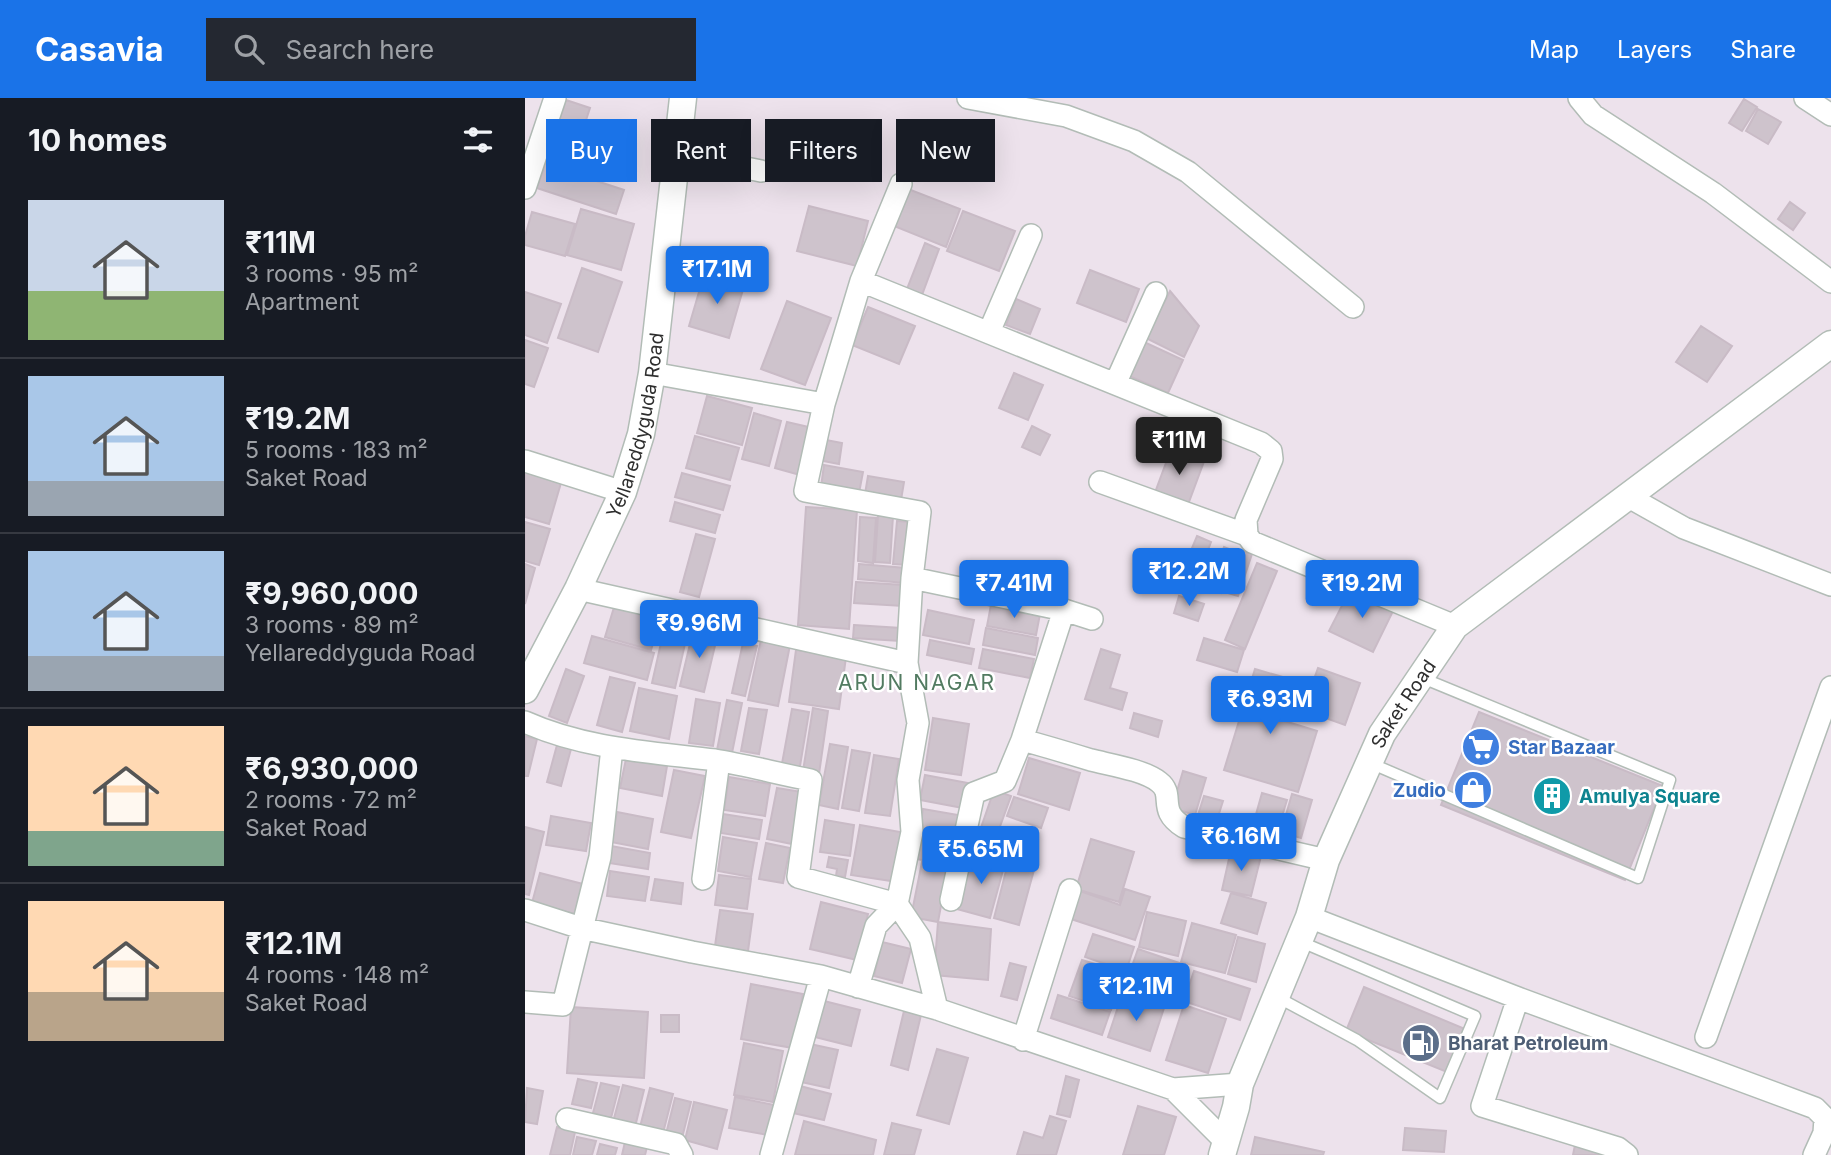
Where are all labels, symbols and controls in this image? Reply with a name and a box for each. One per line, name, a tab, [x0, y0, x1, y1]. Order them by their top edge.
search box	[206, 18, 696, 81]
text: Casavia	[35, 29, 164, 69]
icon: search	[230, 30, 268, 68]
text: Search here	[286, 34, 434, 65]
text: Map	[1529, 35, 1579, 64]
text: Layers	[1617, 35, 1692, 64]
text: Share	[1730, 35, 1796, 64]
chip: Buy	[546, 119, 637, 182]
chip: Rent	[651, 119, 751, 182]
chip: Filters	[765, 119, 882, 182]
chip: New	[896, 119, 995, 182]
icon: filters	[459, 121, 497, 159]
text: 10 homes	[28, 122, 167, 158]
text: ₹11M	[245, 224, 316, 260]
icon: home	[84, 228, 168, 312]
pin: ₹17.1M	[660, 246, 774, 306]
text: ₹17.1M	[682, 255, 752, 283]
text: 3 rooms · 95 m²	[245, 260, 418, 288]
text: Apartment	[245, 288, 359, 316]
street label: Yellareddyguda Road	[602, 332, 668, 522]
text: ₹19.2M	[245, 400, 351, 436]
icon: home	[84, 404, 168, 488]
pin: ₹11M	[1138, 418, 1220, 477]
text: ₹11M	[1152, 426, 1206, 454]
text: 5 rooms · 183 m²	[245, 436, 428, 464]
text: Saket Road	[245, 464, 368, 492]
pin: ₹12.2M	[1132, 548, 1246, 608]
text: ₹12.2M	[1148, 557, 1230, 585]
pin: ₹7.41M	[957, 560, 1071, 620]
pin: ₹19.2M	[1305, 560, 1419, 620]
text: ₹7.41M	[975, 569, 1053, 597]
text: ₹19.2M	[1322, 569, 1402, 597]
text: ₹9,960,000	[245, 575, 419, 611]
icon: home	[84, 579, 168, 663]
pin: ₹9.96M	[642, 601, 756, 660]
text: ₹9.96M	[656, 609, 742, 637]
text: 3 rooms · 89 m²	[245, 611, 419, 639]
text: Yellareddyguda Road	[245, 639, 475, 667]
street label: Saket Road	[1366, 656, 1441, 752]
district label: ARUN NAGAR	[838, 670, 996, 695]
pin: ₹6.93M	[1213, 676, 1327, 736]
text: ₹6.93M	[1227, 685, 1313, 713]
supermarket icon: Star Bazaar	[1460, 726, 1502, 768]
place label: Star Bazaar	[1508, 736, 1615, 759]
text: ₹6,930,000	[245, 750, 418, 786]
icon: home	[84, 754, 168, 838]
shop icon: Zudio	[1452, 769, 1494, 811]
building icon: Amulya Square	[1531, 775, 1573, 817]
place label: Zudio	[1393, 779, 1446, 802]
place label: Amulya Square	[1579, 785, 1720, 808]
text: 2 rooms · 72 m²	[245, 786, 417, 814]
text: Saket Road	[245, 814, 368, 842]
pin: ₹6.16M	[1184, 814, 1298, 873]
text: ₹6.16M	[1201, 822, 1281, 850]
pin: ₹5.65M	[924, 826, 1038, 886]
text: ₹5.65M	[938, 835, 1024, 863]
text: ₹12.1M	[245, 925, 342, 961]
icon: home	[84, 929, 168, 1013]
text: 4 rooms · 148 m²	[245, 961, 429, 989]
pin: ₹12.1M	[1079, 964, 1193, 1023]
text: ₹12.1M	[1099, 972, 1173, 1000]
text: Saket Road	[245, 989, 368, 1017]
fuel station icon: Bharat Petroleum	[1400, 1022, 1442, 1064]
place label: Bharat Petroleum	[1448, 1032, 1608, 1055]

